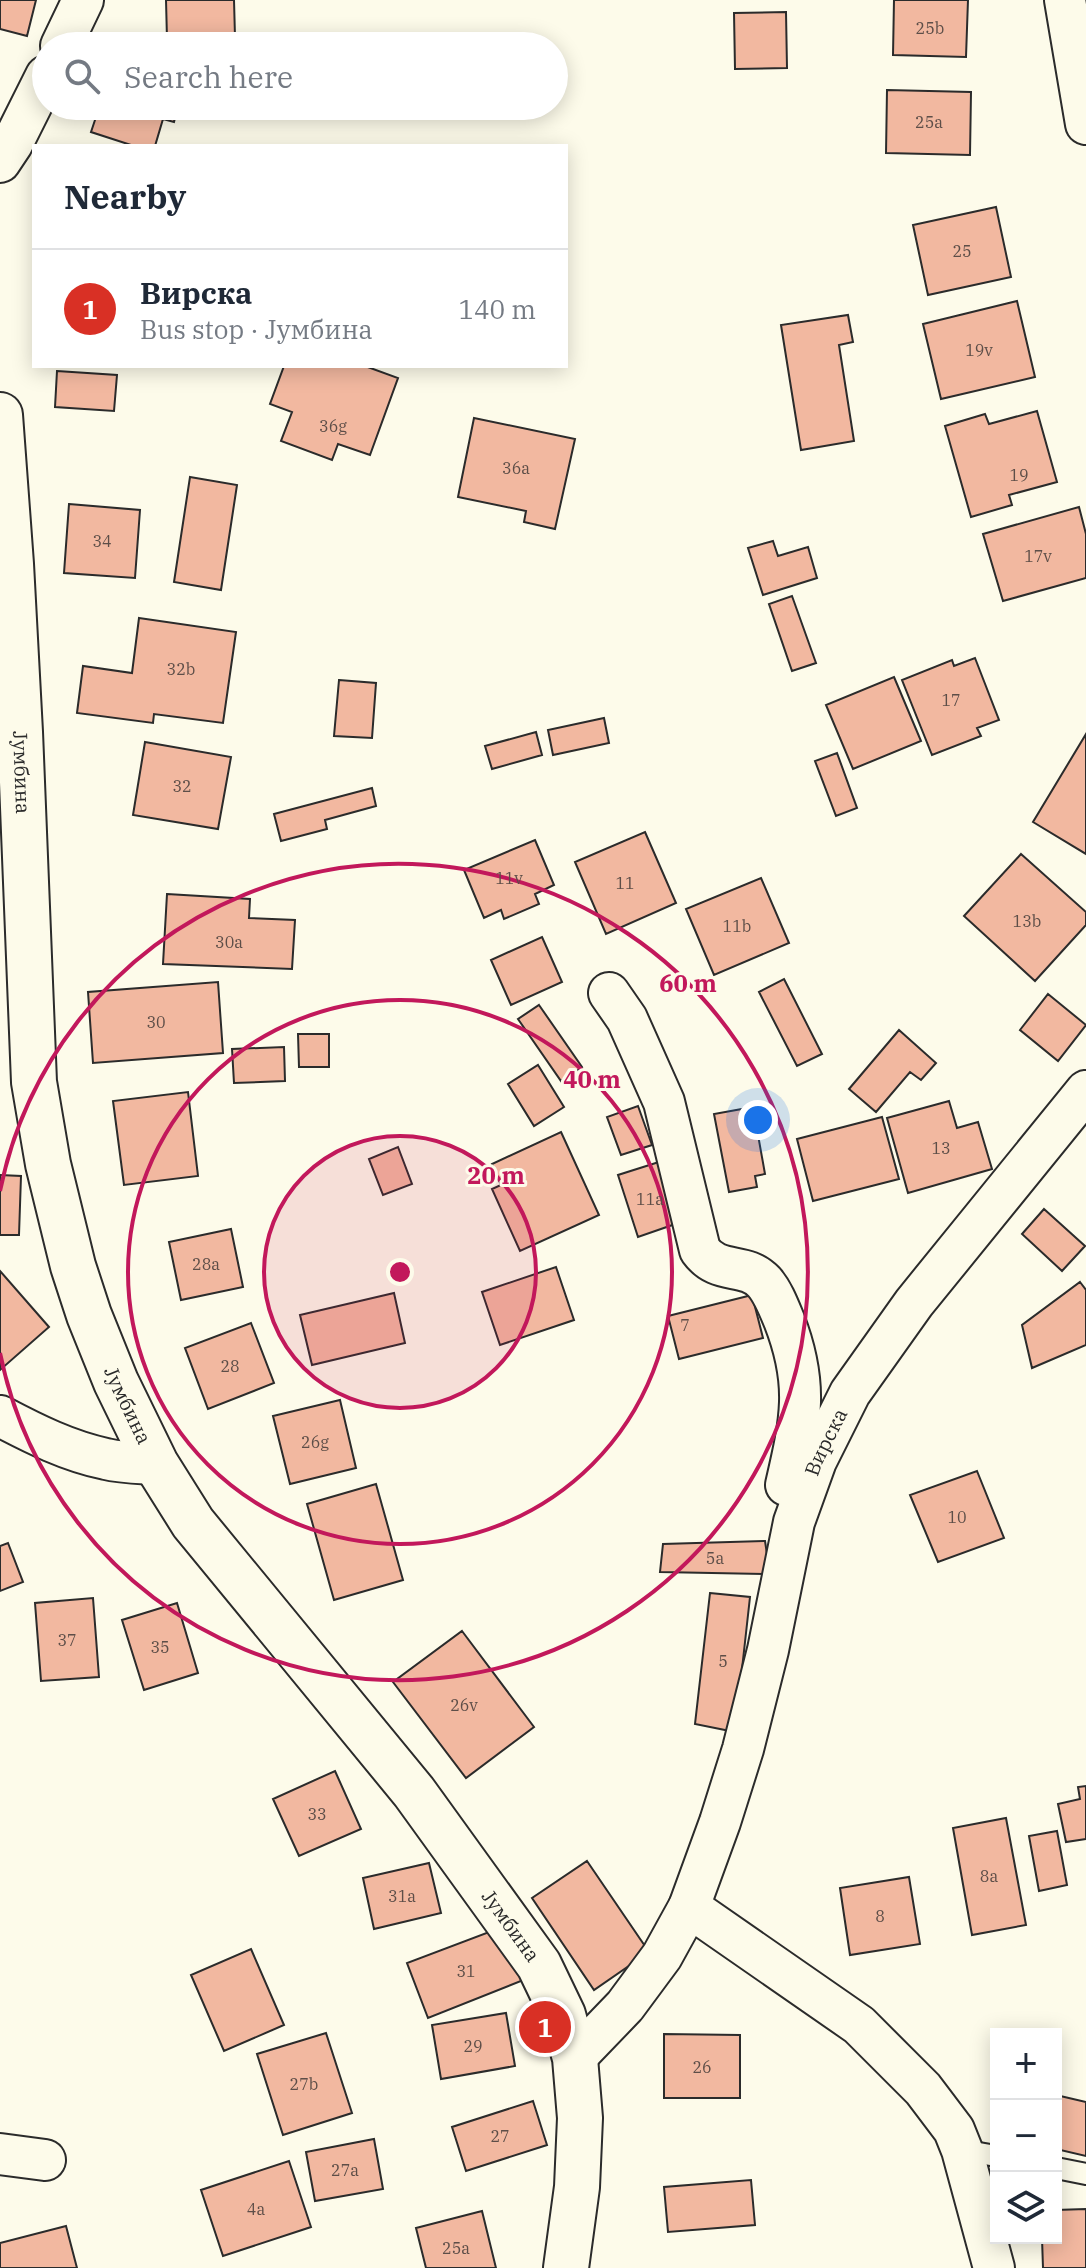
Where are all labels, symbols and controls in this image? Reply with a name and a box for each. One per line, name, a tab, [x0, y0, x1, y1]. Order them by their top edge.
house number: 25b	[916, 18, 944, 38]
search box	[32, 32, 568, 120]
icon: search	[60, 54, 104, 98]
text: Search here	[124, 57, 293, 96]
house number: 25a	[915, 112, 943, 132]
text: Nearby	[64, 174, 186, 218]
house number: 25	[952, 241, 972, 261]
text: Вирска	[140, 273, 252, 312]
text: 1	[82, 292, 98, 326]
text: 140 m	[458, 292, 536, 326]
text: Bus stop · Јумбина	[140, 312, 373, 346]
house number: 19v	[965, 340, 993, 360]
house number: 36g	[319, 416, 347, 436]
house number: 36a	[502, 458, 530, 478]
house number: 19	[1009, 465, 1029, 485]
house number: 34	[92, 531, 112, 551]
house number: 17v	[1024, 546, 1052, 566]
house number: 32b	[167, 659, 195, 679]
house number: 17	[941, 690, 961, 710]
street label: Јумбина	[7, 730, 37, 814]
house number: 32	[172, 776, 192, 796]
house number: 11v	[495, 868, 523, 888]
house number: 11	[615, 873, 635, 893]
house number: 13b	[1013, 911, 1041, 931]
house number: 11b	[723, 916, 751, 936]
house number: 30a	[215, 932, 243, 952]
text: 60 m	[659, 967, 717, 999]
house number: 30	[146, 1012, 166, 1032]
text: 40 m	[563, 1063, 621, 1095]
your location	[738, 1100, 778, 1140]
house number: 13	[931, 1138, 951, 1158]
text: 20 m	[467, 1159, 525, 1191]
house number: 11a	[636, 1189, 664, 1209]
house number: 28a	[192, 1254, 220, 1274]
centre of rings	[386, 1258, 414, 1286]
house number: 7	[680, 1315, 690, 1335]
house number: 28	[220, 1356, 240, 1376]
street label: Јумбина	[98, 1362, 158, 1449]
street label: Вирска	[798, 1404, 853, 1479]
house number: 26g	[301, 1432, 329, 1452]
house number: 10	[947, 1507, 967, 1527]
house number: 5a	[706, 1548, 724, 1568]
house number: 37	[57, 1630, 77, 1650]
house number: 35	[150, 1637, 170, 1657]
house number: 5	[718, 1651, 728, 1671]
house number: 26v	[450, 1695, 478, 1715]
house number: 33	[307, 1804, 327, 1824]
house number: 8a	[980, 1866, 998, 1886]
street label: Јумбина	[476, 1884, 546, 1967]
house number: 31a	[388, 1886, 416, 1906]
house number: 8	[875, 1906, 885, 1926]
house number: 31	[456, 1961, 476, 1981]
pin: 1	[519, 1997, 571, 2057]
map controls	[990, 2028, 1062, 2244]
button: +	[990, 2028, 1062, 2100]
house number: 29	[463, 2036, 483, 2056]
house number: 26	[692, 2057, 712, 2077]
house number: 27b	[290, 2074, 318, 2094]
button: −	[990, 2100, 1062, 2172]
house number: 27	[490, 2126, 510, 2146]
house number: 27a	[331, 2160, 359, 2180]
button: layers	[990, 2172, 1062, 2244]
house number: 4a	[247, 2199, 265, 2219]
house number: 25a	[442, 2238, 470, 2258]

